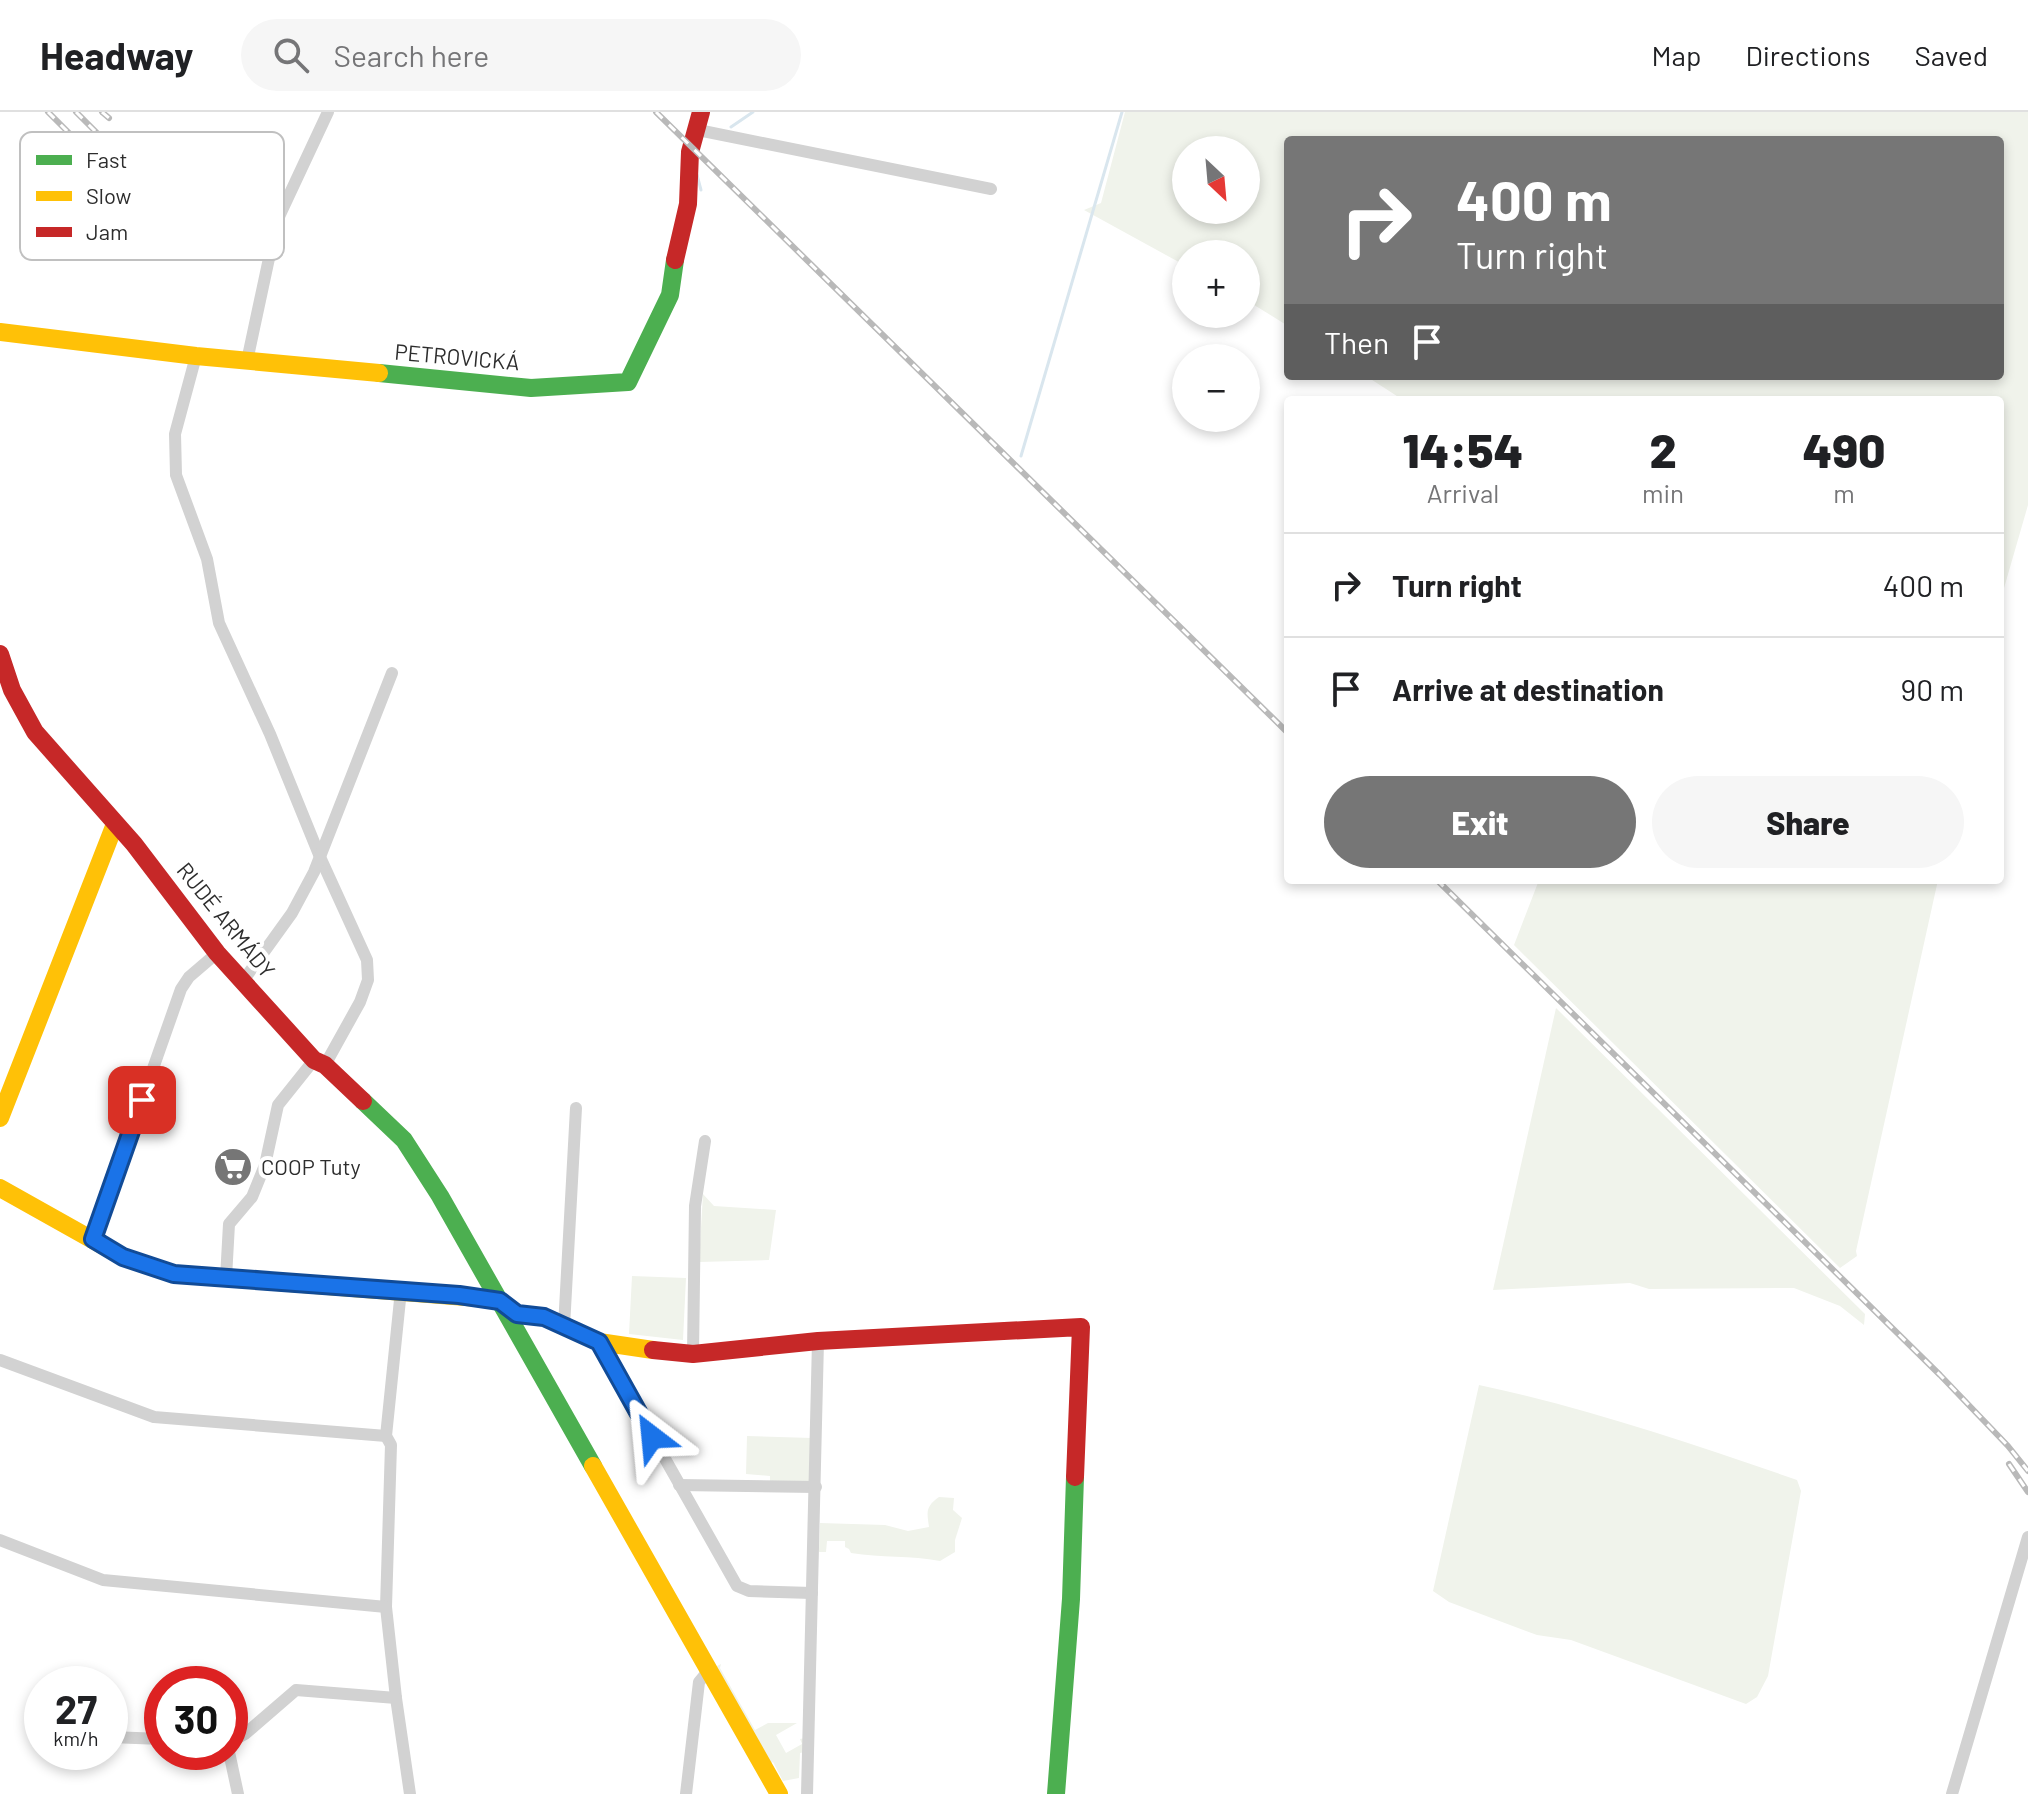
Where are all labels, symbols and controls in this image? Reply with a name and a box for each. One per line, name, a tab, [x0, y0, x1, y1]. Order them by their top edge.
search box	[241, 19, 801, 91]
text: Headway	[40, 32, 193, 78]
icon: search	[269, 33, 313, 77]
text: Search here	[333, 37, 489, 73]
text: Map	[1652, 38, 1701, 72]
text: Directions	[1745, 38, 1871, 72]
text: Saved	[1915, 38, 1988, 72]
legend	[20, 132, 284, 260]
north arrow	[1172, 136, 1260, 224]
map controls	[1172, 136, 1260, 432]
text: Fast	[86, 146, 128, 172]
text: 400 m	[1456, 165, 1612, 232]
icon: right	[1324, 168, 1428, 272]
text: Slow	[86, 182, 131, 208]
text: Jam	[86, 218, 128, 244]
text: Turn right	[1456, 233, 1608, 276]
button: +	[1172, 240, 1260, 328]
icon: arrive	[1405, 320, 1449, 364]
text: Then	[1324, 324, 1389, 360]
street label: PETROVICKÁ	[394, 338, 521, 374]
button: −	[1172, 344, 1260, 432]
text: 14:54	[1402, 420, 1524, 478]
text: 2	[1649, 420, 1677, 478]
text: 490	[1803, 420, 1886, 478]
text: Arrival	[1427, 477, 1499, 508]
text: min	[1642, 477, 1684, 508]
text: m	[1833, 477, 1855, 508]
icon: right	[1324, 563, 1368, 607]
text: Turn right	[1392, 567, 1522, 603]
text: 400 m	[1883, 567, 1964, 603]
icon: arrive	[1324, 667, 1368, 711]
text: Arrive at destination	[1392, 671, 1664, 707]
text: 90 m	[1901, 671, 1964, 707]
button: Exit	[1324, 776, 1636, 868]
button: Share	[1652, 776, 1964, 868]
street label: RUDÉ ARMÁDY	[172, 857, 281, 982]
pin	[108, 1066, 176, 1134]
icon: arrive	[120, 1078, 164, 1122]
supermarket icon: COOP Tuty	[212, 1146, 254, 1188]
place label: COOP Tuty	[261, 1153, 361, 1179]
position arrow	[610, 1395, 694, 1479]
speed limit sign: 30	[144, 1666, 248, 1770]
text: 27	[55, 1684, 97, 1732]
text: km/h	[53, 1726, 99, 1750]

